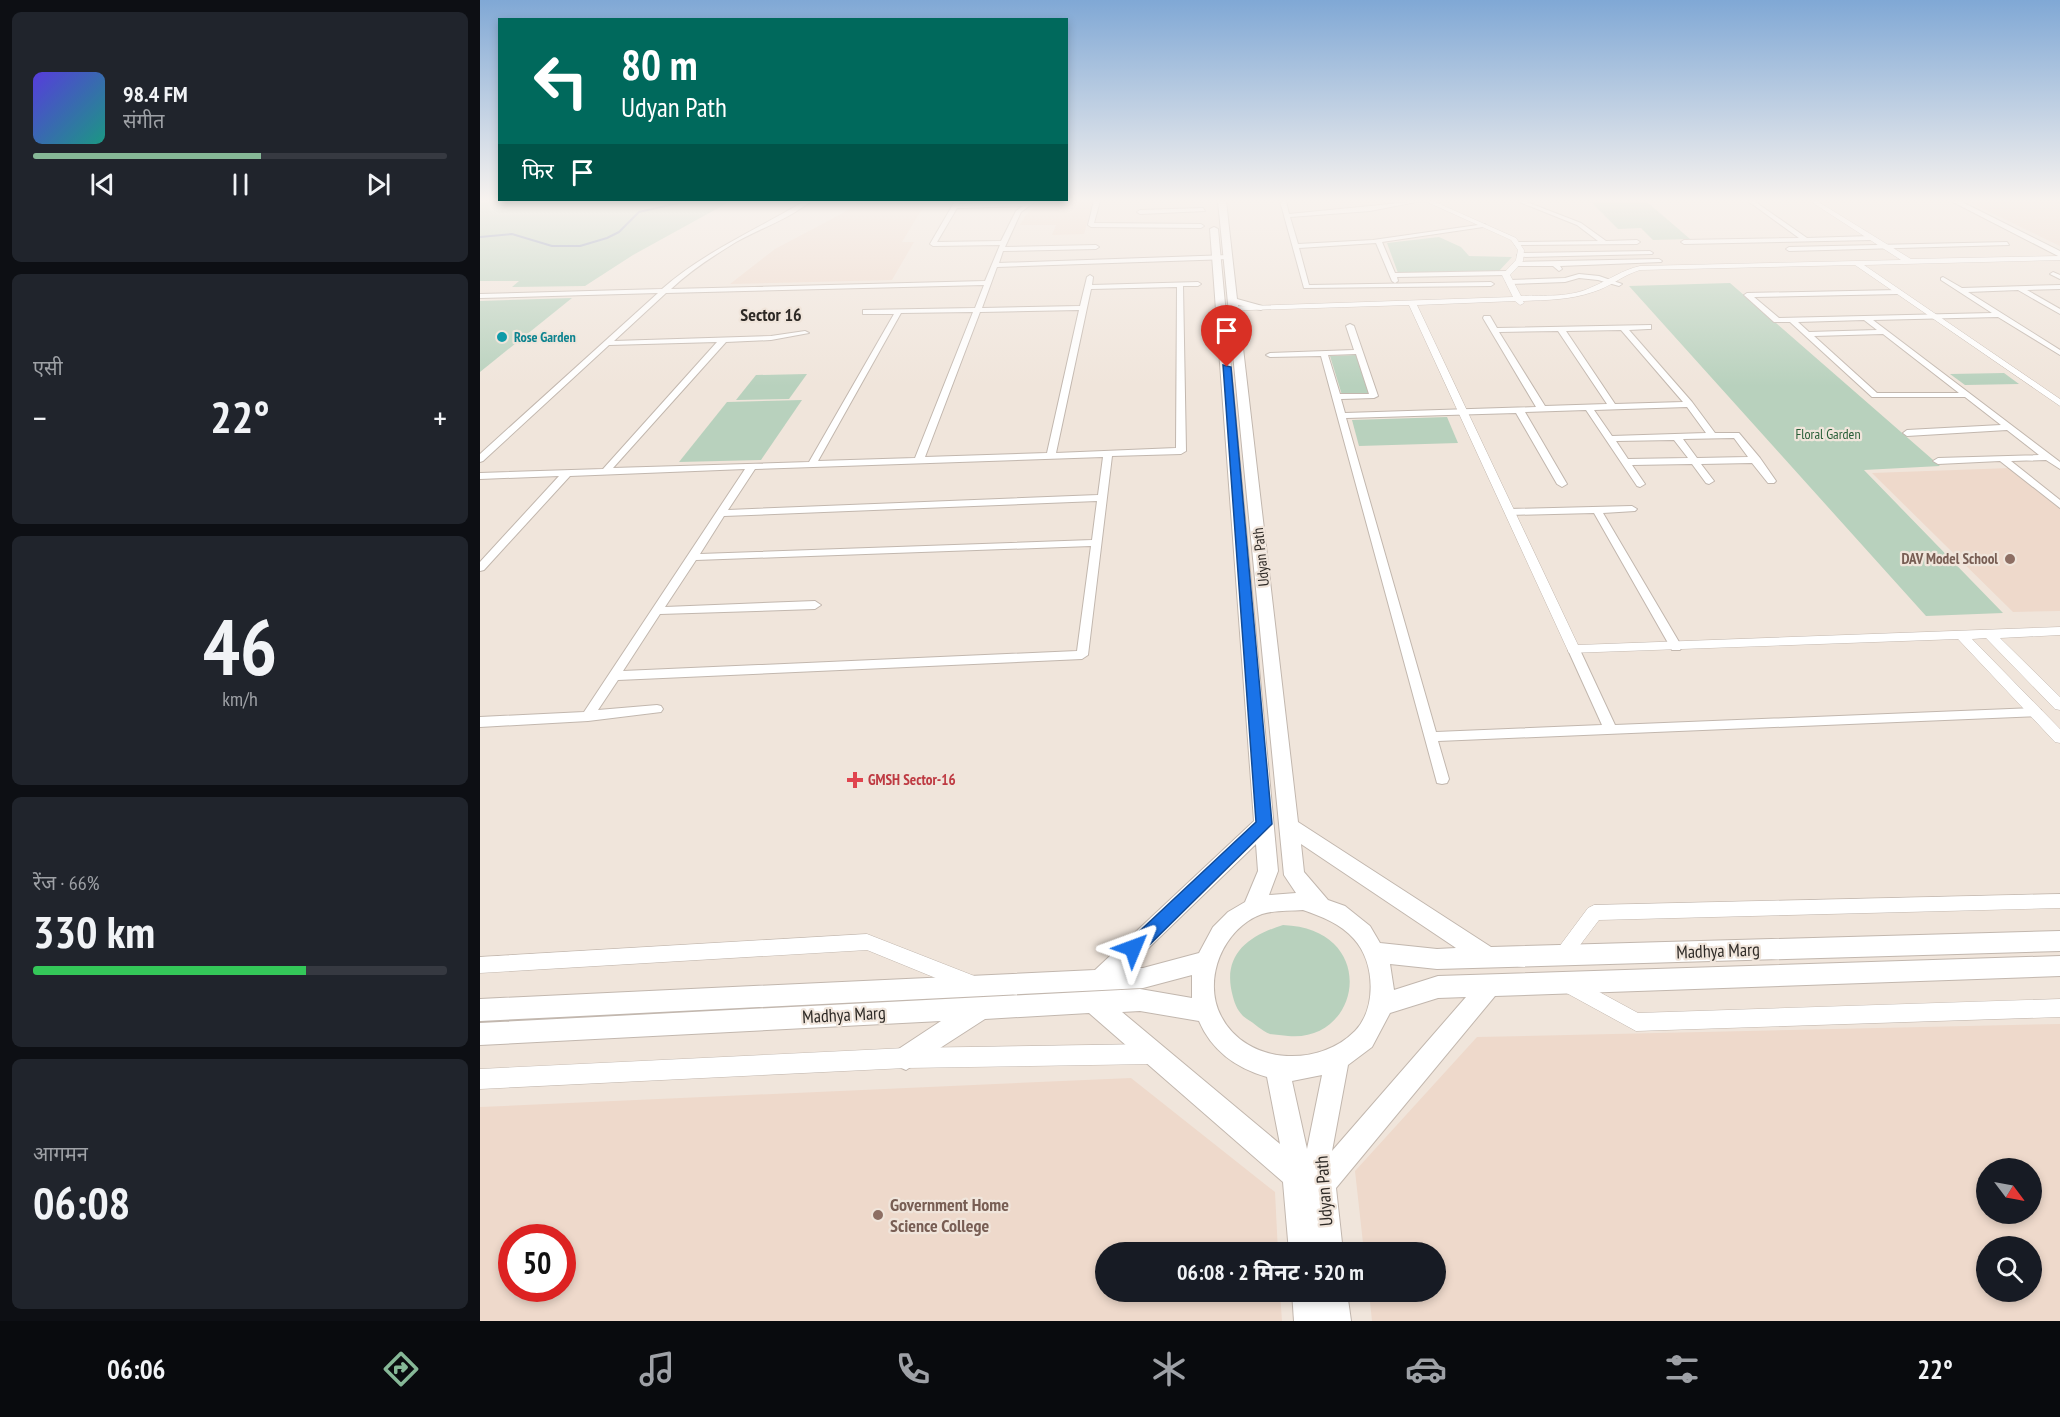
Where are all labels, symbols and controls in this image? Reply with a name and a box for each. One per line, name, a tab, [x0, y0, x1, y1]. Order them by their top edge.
text: 80 m	[621, 37, 698, 92]
icon: left	[522, 42, 600, 120]
text: 98.4 FM	[123, 80, 188, 108]
text: Udyan Path	[621, 90, 727, 124]
text: संगीत	[123, 108, 164, 134]
icon: arrive	[566, 156, 599, 189]
text: फिर	[522, 157, 554, 185]
icon: previous	[86, 168, 119, 201]
icon: pause	[224, 168, 257, 201]
icon: next	[362, 168, 395, 201]
district label: Sector 16	[740, 303, 802, 326]
pin	[1201, 305, 1252, 367]
icon: arrive	[1210, 314, 1243, 347]
place label: Rose Garden	[514, 328, 576, 346]
marker: Rose Garden	[495, 330, 509, 344]
text: एसी	[33, 355, 63, 381]
text: 22°	[210, 387, 270, 445]
text: −	[33, 396, 47, 439]
text: +	[433, 396, 447, 439]
park label: Floral Garden	[1795, 425, 1861, 443]
street label: Udyan Path	[1248, 527, 1273, 587]
place label: DAV Model School	[1901, 549, 1998, 568]
marker: DAV Model School	[2003, 552, 2017, 566]
text: 46	[203, 596, 277, 697]
text: km/h	[222, 686, 258, 712]
place label: GMSH Sector-16	[868, 770, 956, 789]
marker: GMSH Sector-16	[846, 771, 864, 789]
text: रेंज · 66%	[33, 870, 100, 896]
text: 330 km	[33, 902, 155, 960]
position arrow	[1101, 916, 1165, 980]
street label: Madhya Marg	[1676, 938, 1760, 963]
street label: Madhya Marg	[802, 1001, 886, 1028]
text: आगमन	[33, 1141, 88, 1167]
street label: Udyan Path	[1310, 1155, 1337, 1227]
north arrow	[1976, 1158, 2042, 1224]
map controls	[1976, 1158, 2042, 1302]
text: 06:08	[33, 1173, 130, 1231]
place label: Government Home Science College	[890, 1193, 1009, 1237]
marker: Government Home Science College	[871, 1208, 885, 1222]
speed limit sign: 50	[498, 1224, 576, 1302]
button: search	[1976, 1236, 2042, 1302]
text: 06:08 · 2 मिनट · 520 m	[1177, 1258, 1364, 1286]
icon: directions	[380, 1348, 422, 1390]
icon: music	[636, 1348, 678, 1390]
icon: phone	[892, 1348, 934, 1390]
icon: climate	[1148, 1348, 1190, 1390]
icon: car	[1405, 1348, 1447, 1390]
icon: filters	[1661, 1348, 1703, 1390]
text: 06:06	[107, 1352, 166, 1386]
text: 22°	[1917, 1352, 1953, 1386]

